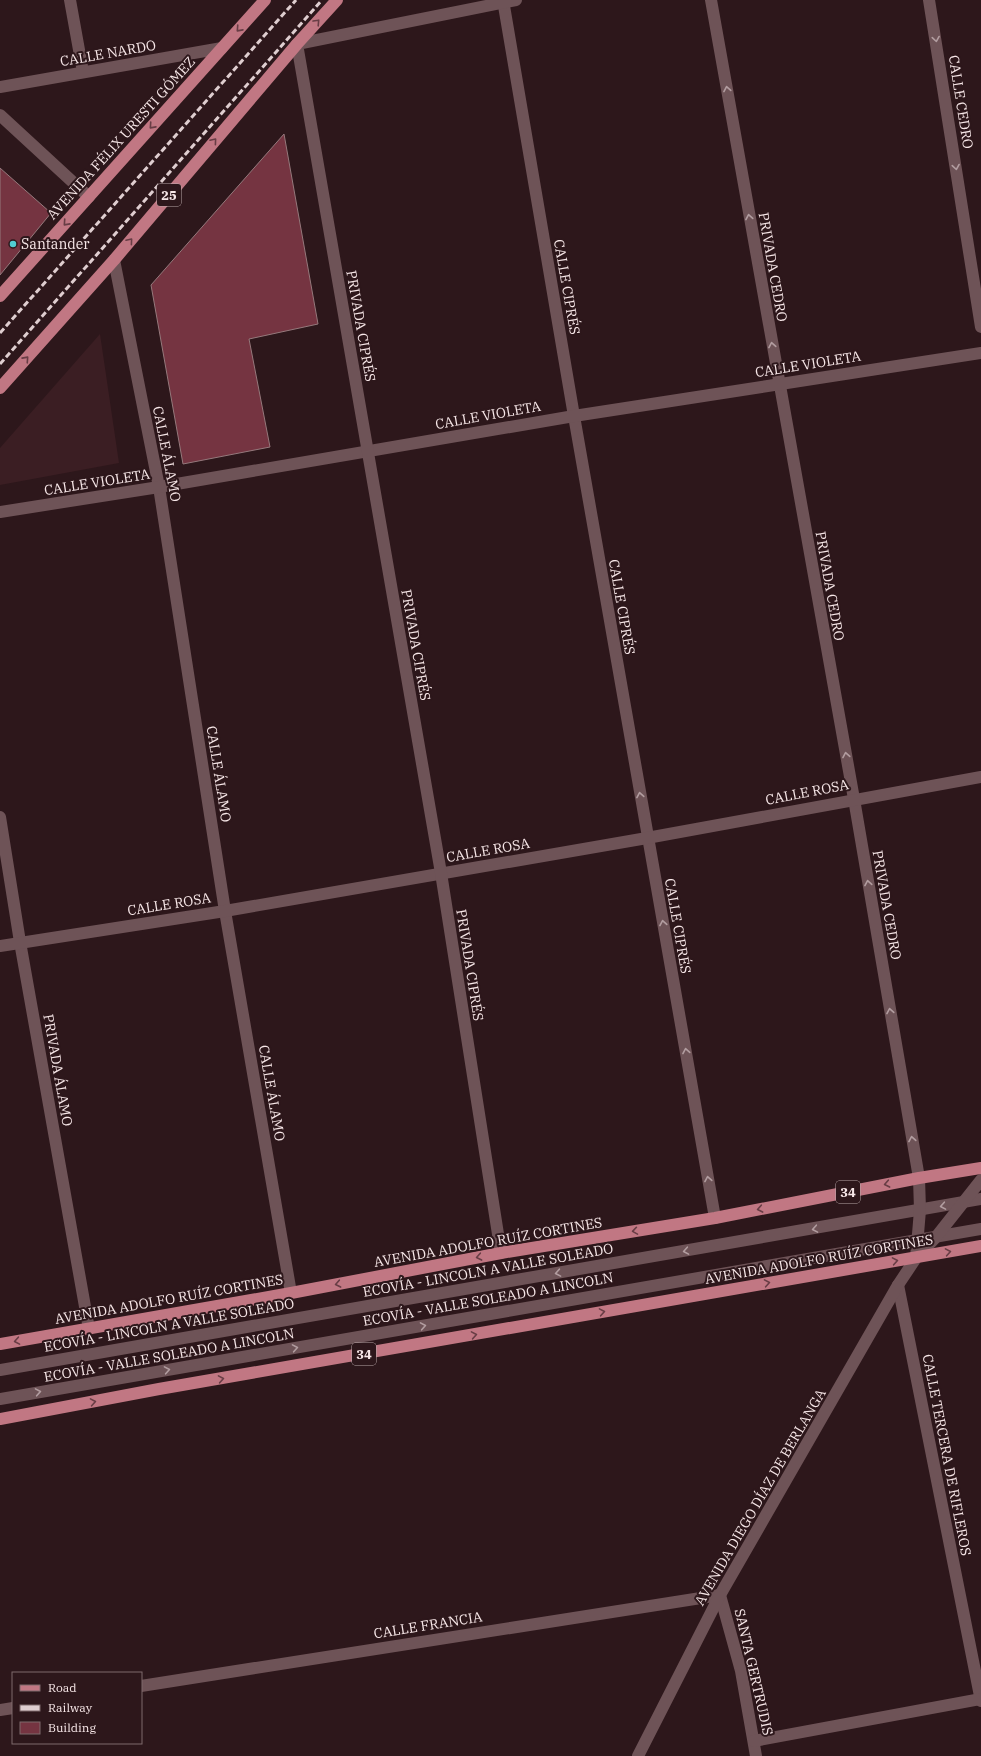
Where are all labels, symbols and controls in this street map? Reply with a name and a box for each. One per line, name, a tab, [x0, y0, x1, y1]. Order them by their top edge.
one-way arrow	[312, 19, 319, 26]
one-way arrow	[237, 24, 244, 32]
one-way arrow	[931, 35, 939, 42]
street label: CALLE NARDO	[59, 36, 157, 70]
street label: AVENIDA FÉLIX URESTI GÓMEZ	[42, 52, 199, 223]
street label: CALLE CEDRO	[945, 54, 977, 150]
one-way arrow	[723, 86, 732, 93]
one-way arrow	[150, 121, 157, 129]
one-way arrow	[210, 139, 217, 146]
one-way arrow	[951, 164, 960, 170]
road number: 25	[157, 184, 181, 206]
street label: PRIVADA CEDRO	[755, 211, 791, 323]
one-way arrow	[746, 214, 754, 221]
one-way arrow	[63, 218, 70, 225]
place label: Santander	[21, 235, 90, 253]
one-way arrow	[126, 238, 133, 245]
street label: CALLE CIPRÉS	[550, 238, 585, 336]
marker: Santander	[8, 239, 18, 249]
street label: PRIVADA CIPRÉS	[342, 269, 381, 383]
one-way arrow	[768, 342, 777, 349]
street label: CALLE VIOLETA	[754, 347, 863, 381]
one-way arrow	[21, 356, 29, 364]
street label: CALLE VIOLETA	[434, 397, 543, 433]
street label: CALLE ÁLAMO	[149, 404, 186, 503]
street label: CALLE VIOLETA	[43, 465, 152, 499]
street label: PRIVADA CEDRO	[812, 530, 848, 642]
street label: CALLE CIPRÉS	[605, 558, 640, 656]
street label: PRIVADA CIPRÉS	[397, 588, 436, 702]
street label: CALLE ÁLAMO	[203, 724, 236, 823]
one-way arrow	[842, 752, 850, 758]
street label: CALLE ROSA	[764, 775, 850, 809]
one-way arrow	[636, 792, 645, 798]
street label: CALLE ROSA	[445, 834, 531, 866]
street label: PRIVADA CEDRO	[869, 849, 905, 961]
street label: CALLE CIPRÉS	[661, 877, 696, 975]
one-way arrow	[864, 880, 873, 886]
street label: CALLE ROSA	[126, 888, 212, 919]
street label: PRIVADA CIPRÉS	[452, 908, 489, 1022]
one-way arrow	[659, 920, 668, 926]
one-way arrow	[886, 1008, 895, 1014]
street label: PRIVADA ÁLAMO	[39, 1012, 78, 1127]
street label: CALLE ÁLAMO	[255, 1043, 290, 1142]
one-way arrow	[682, 1048, 690, 1054]
one-way arrow	[908, 1136, 917, 1142]
one-way arrow	[705, 1176, 713, 1182]
one-way arrow	[884, 1179, 891, 1187]
road number: 34	[836, 1181, 860, 1203]
one-way arrow	[939, 1201, 946, 1210]
one-way arrow	[757, 1204, 763, 1213]
street label: AVENIDA ADOLFO RUÍZ CORTINES	[372, 1212, 604, 1271]
one-way arrow	[811, 1224, 818, 1232]
one-way arrow	[632, 1226, 638, 1235]
street label: AVENIDA ADOLFO RUÍZ CORTINES	[703, 1229, 935, 1288]
street label: ECOVÍA - LINCOLN A VALLE SOLEADO	[361, 1238, 615, 1301]
one-way arrow	[683, 1246, 690, 1255]
one-way arrow	[945, 1248, 951, 1256]
one-way arrow	[476, 1253, 483, 1261]
one-way arrow	[892, 1257, 898, 1266]
street label: ECOVÍA - VALLE SOLEADO A LINCOLN	[361, 1267, 615, 1330]
one-way arrow	[555, 1268, 561, 1277]
street label: AVENIDA ADOLFO RUÍZ CORTINES	[53, 1269, 285, 1328]
one-way arrow	[335, 1280, 341, 1288]
one-way arrow	[764, 1280, 770, 1288]
street label: ECOVÍA - LINCOLN A VALLE SOLEADO	[42, 1293, 296, 1356]
one-way arrow	[598, 1308, 605, 1317]
one-way arrow	[420, 1322, 426, 1330]
street label: ECOVÍA - VALLE SOLEADO A LINCOLN	[42, 1323, 296, 1386]
one-way arrow	[470, 1331, 477, 1339]
one-way arrow	[14, 1336, 20, 1345]
road number: 34	[352, 1343, 376, 1365]
one-way arrow	[291, 1344, 298, 1353]
street label: CALLE TERCERA DE RIFLEROS	[919, 1353, 975, 1557]
one-way arrow	[163, 1366, 170, 1375]
one-way arrow	[218, 1375, 224, 1383]
street label: AVENIDA DIEGO DÍAZ DE BERLANGA	[689, 1384, 830, 1609]
one-way arrow	[35, 1389, 42, 1397]
one-way arrow	[90, 1398, 97, 1406]
street label: CALLE FRANCIA	[372, 1607, 484, 1642]
street label: SANTA GERTRUDIS	[731, 1607, 777, 1737]
legend	[12, 1672, 142, 1744]
text: Road	[48, 1680, 77, 1695]
text: Railway	[48, 1700, 93, 1715]
text: Building	[48, 1720, 96, 1735]

